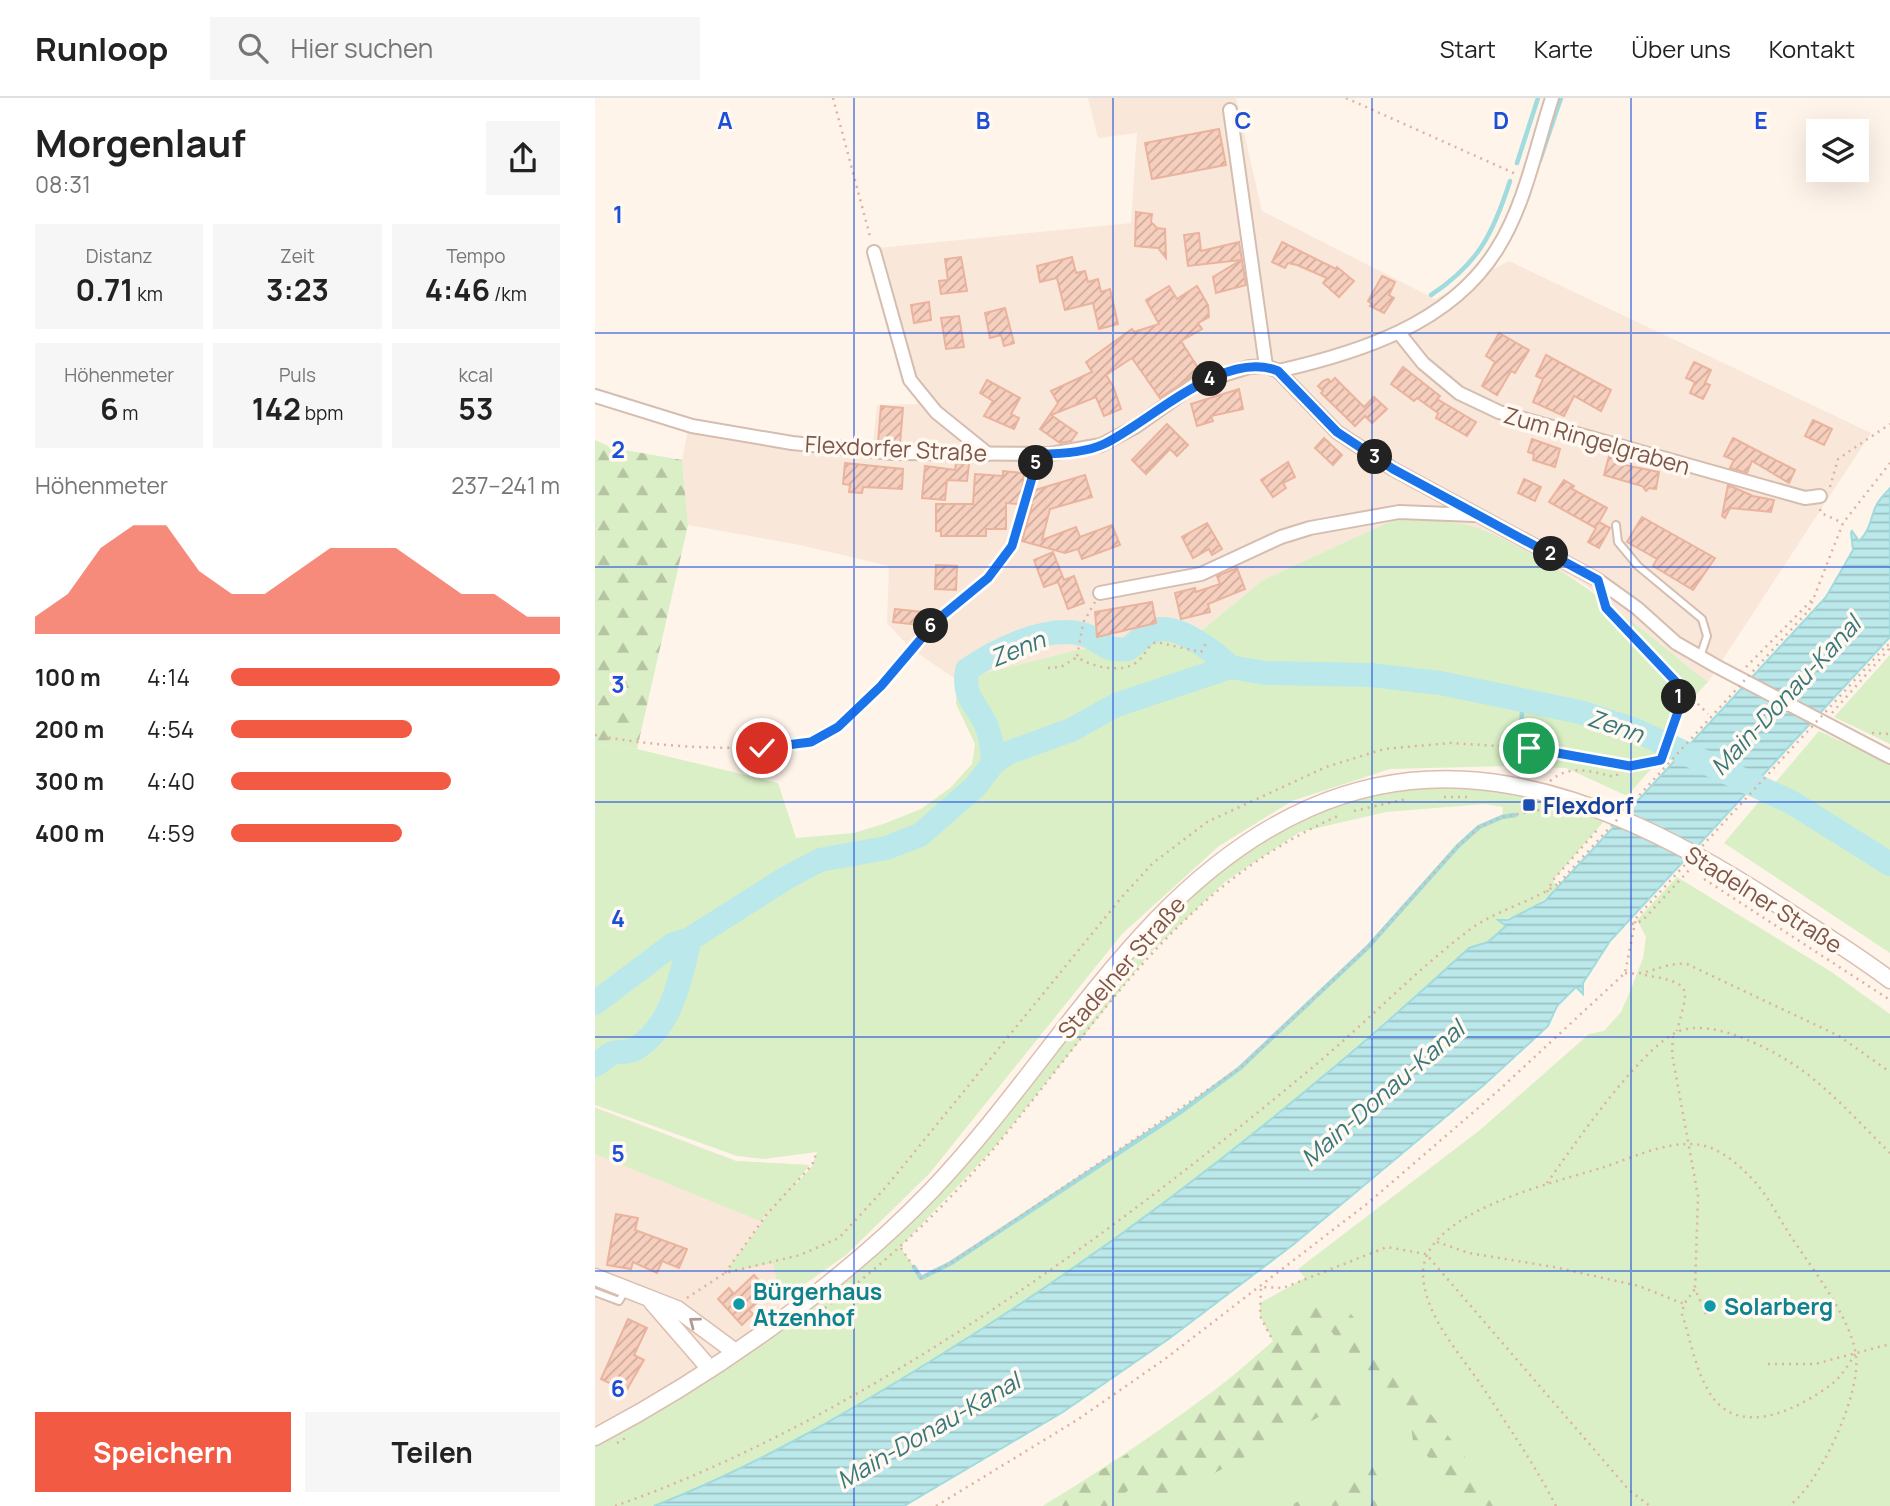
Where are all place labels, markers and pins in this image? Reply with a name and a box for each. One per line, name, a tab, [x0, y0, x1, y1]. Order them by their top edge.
pin: 4	[1193, 362, 1227, 396]
pin: 3	[1357, 440, 1393, 474]
pin: 5	[1019, 446, 1053, 480]
pin: 2	[1534, 536, 1569, 572]
pin: 6	[913, 608, 949, 644]
pin: 1	[1661, 680, 1697, 714]
pin	[732, 718, 792, 778]
pin	[1499, 718, 1559, 778]
place label: Flexdorf	[1543, 789, 1634, 821]
marker: Flexdorf	[1521, 797, 1537, 813]
place label: Bürgerhaus Atzenhof	[753, 1275, 882, 1333]
place label: Solarberg	[1724, 1290, 1833, 1322]
marker: Bürgerhaus Atzenhof	[731, 1296, 747, 1312]
marker: Solarberg	[1702, 1298, 1718, 1314]

